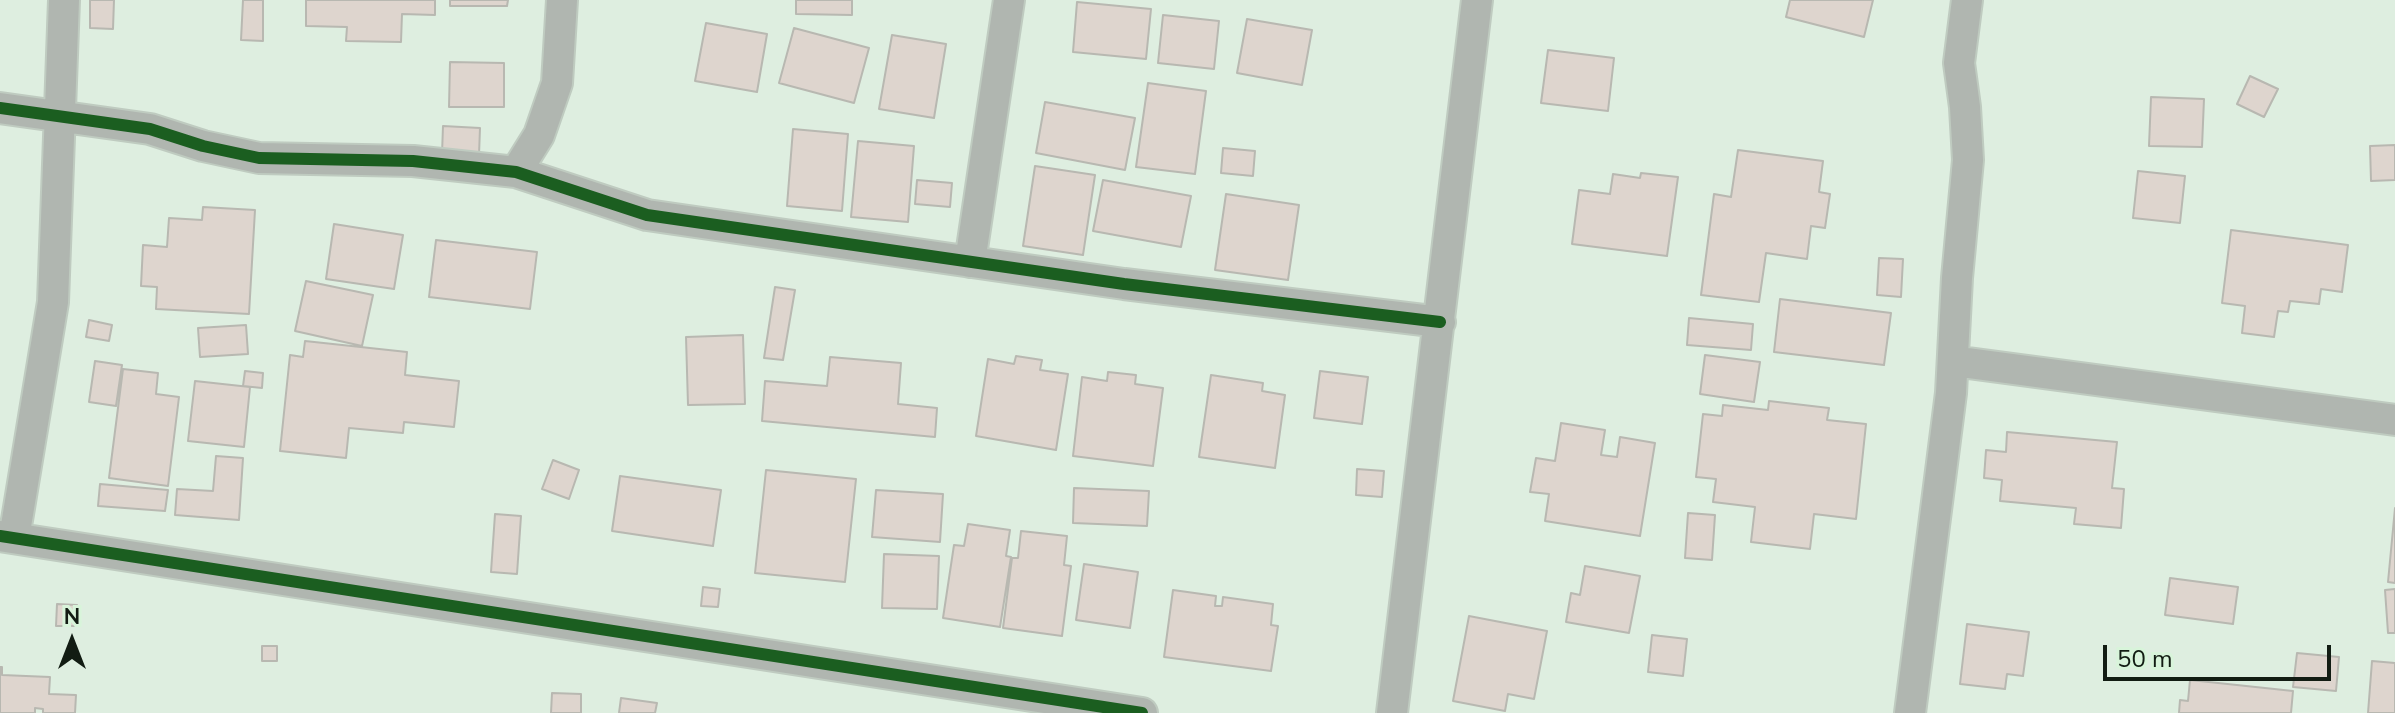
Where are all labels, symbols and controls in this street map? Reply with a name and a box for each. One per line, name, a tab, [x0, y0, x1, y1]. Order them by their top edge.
north arrow	[32, 601, 112, 681]
text: N	[64, 602, 80, 632]
scale bar	[2107, 629, 2335, 679]
text: 50 m	[2117, 643, 2173, 675]

